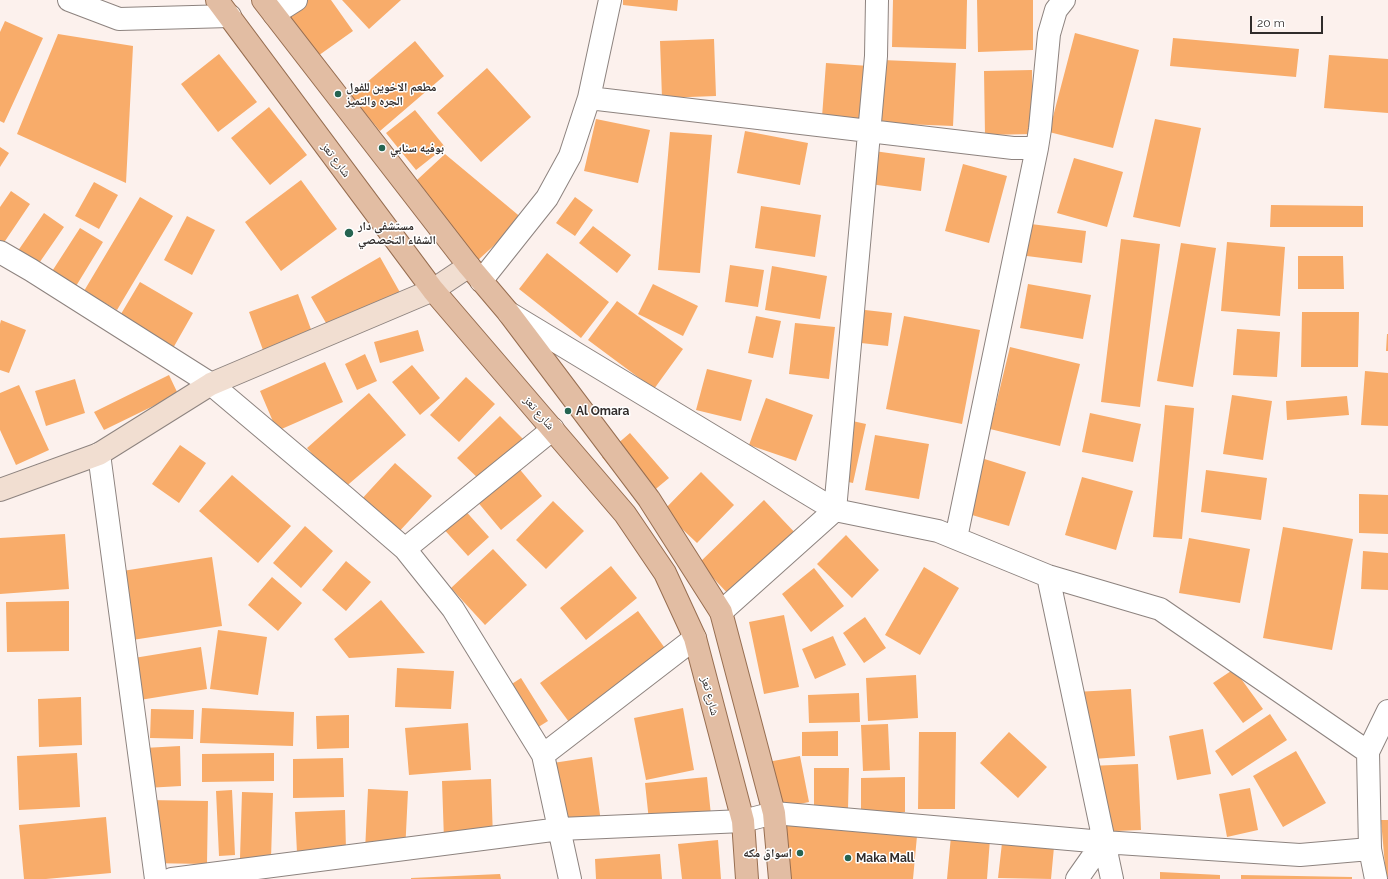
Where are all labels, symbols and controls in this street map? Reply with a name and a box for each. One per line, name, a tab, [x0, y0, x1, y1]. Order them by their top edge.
scale bar	[1252, 8, 1325, 34]
text: 20 m	[1257, 16, 1285, 30]
place label: مطعم الاخوين للفول الجره والتميز	[346, 80, 437, 108]
marker: مطعم الاخوين للفول الجره والتميز	[333, 89, 343, 99]
street label: شارع تعز	[318, 140, 354, 180]
place label: بوفيه سنابي	[390, 141, 444, 155]
marker: بوفيه سنابي	[377, 143, 387, 153]
place label: مستشفى دار الشفاء التخصصي	[358, 219, 436, 247]
marker: مستشفى دار الشفاء التخصصي	[343, 227, 355, 239]
street label: شارع تعز	[521, 393, 557, 433]
place label: Al Omara	[576, 404, 629, 418]
marker: Al Omara	[563, 406, 573, 416]
street label: شارع تعز	[698, 675, 722, 717]
place label: اسواق مكه	[743, 846, 792, 860]
marker: اسواق مكه	[795, 848, 805, 858]
place label: Maka Mall	[856, 851, 914, 865]
marker: Maka Mall	[843, 853, 853, 863]

